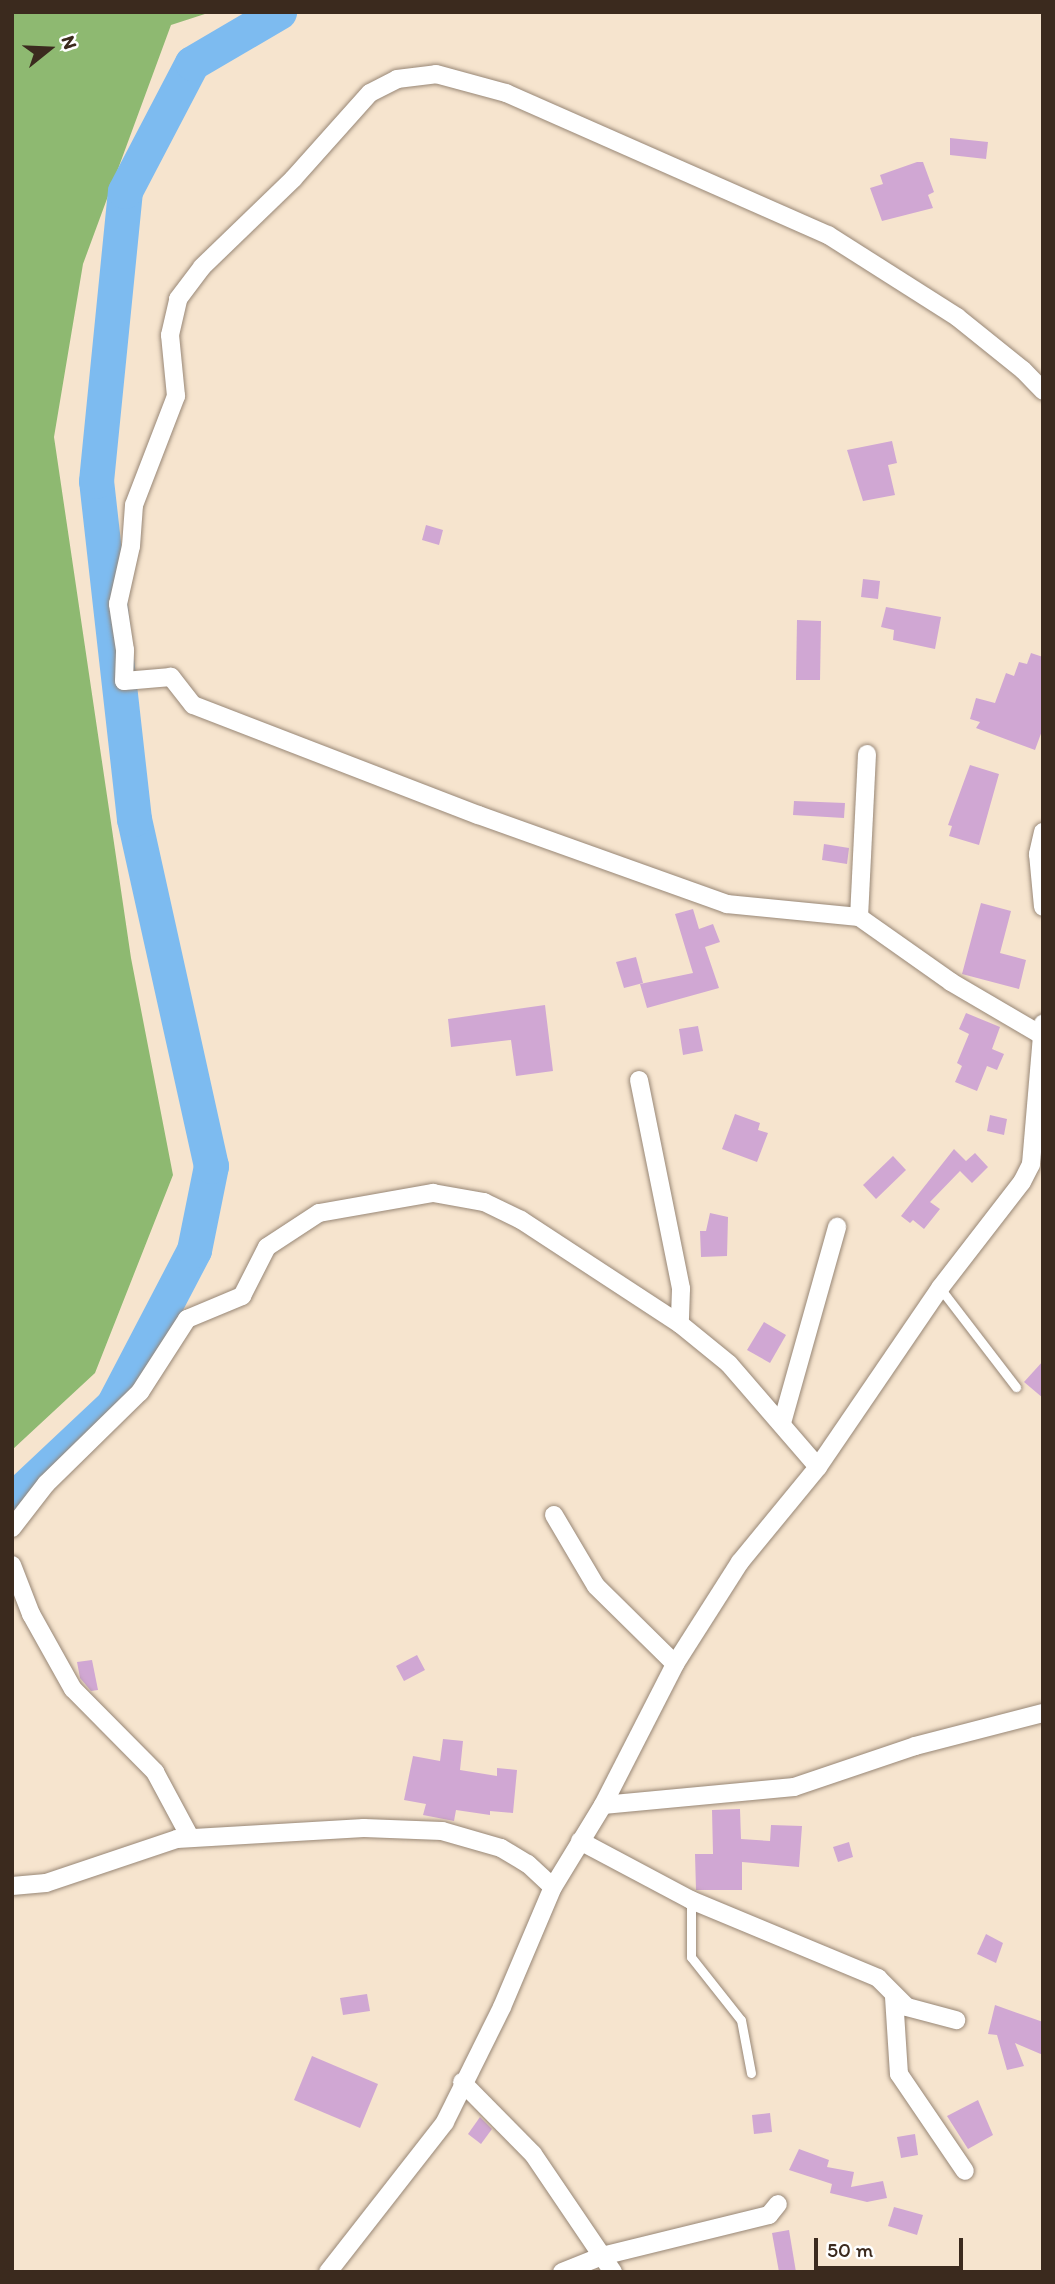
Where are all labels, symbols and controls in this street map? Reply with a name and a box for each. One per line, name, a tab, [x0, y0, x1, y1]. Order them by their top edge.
north arrow	[14, 14, 84, 84]
text: N	[57, 33, 82, 52]
scale bar	[817, 2224, 966, 2268]
text: 50 m	[827, 2237, 873, 2262]

